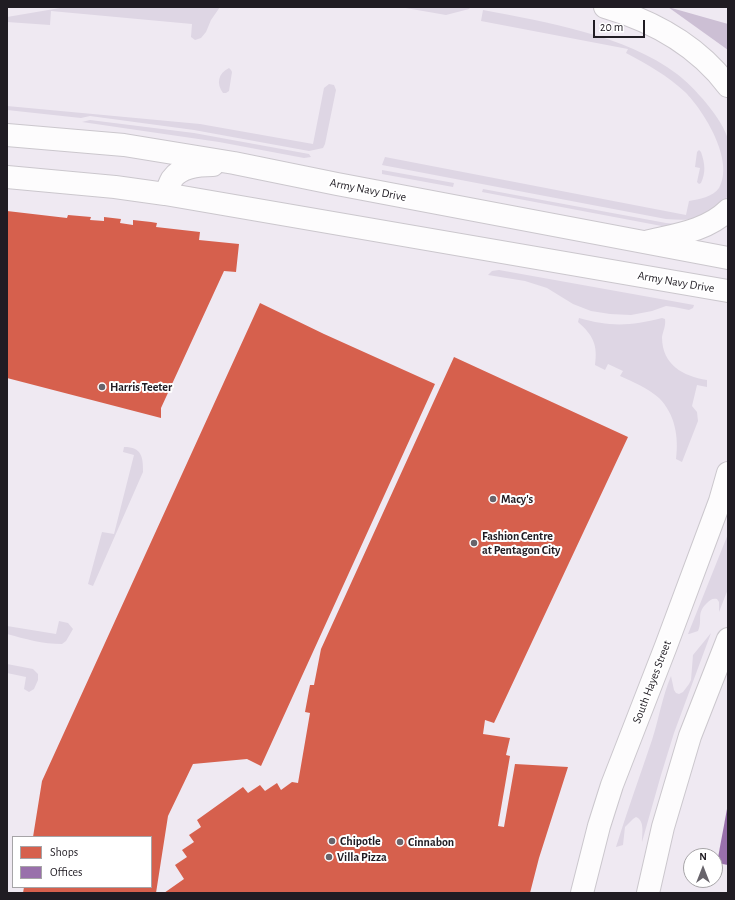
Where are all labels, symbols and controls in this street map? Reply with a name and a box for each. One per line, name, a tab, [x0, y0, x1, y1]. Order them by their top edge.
scale bar	[595, 12, 647, 38]
text: 20 m	[600, 21, 623, 33]
street label: Army Navy Drive	[329, 176, 407, 204]
street label: Army Navy Drive	[637, 268, 715, 296]
place label: Harris Teeter	[110, 380, 172, 394]
marker: Harris Teeter	[97, 382, 107, 392]
place label: Macy's	[501, 492, 533, 506]
marker: Macy's	[488, 494, 498, 504]
place label: Fashion Centre at Pentagon City	[482, 529, 560, 557]
marker: Fashion Centre at Pentagon City	[469, 538, 479, 548]
street label: South Hayes Street	[630, 638, 674, 726]
place label: Chipotle	[340, 834, 381, 848]
place label: Cinnabon	[408, 835, 454, 849]
legend	[12, 836, 152, 888]
marker: Chipotle	[327, 836, 337, 846]
marker: Cinnabon	[395, 837, 405, 847]
text: Shops	[50, 846, 78, 858]
north arrow	[683, 848, 723, 888]
place label: Villa Pizza	[337, 850, 387, 864]
text: N	[699, 851, 707, 862]
marker: Villa Pizza	[324, 852, 334, 862]
text: Offices	[50, 866, 83, 878]

